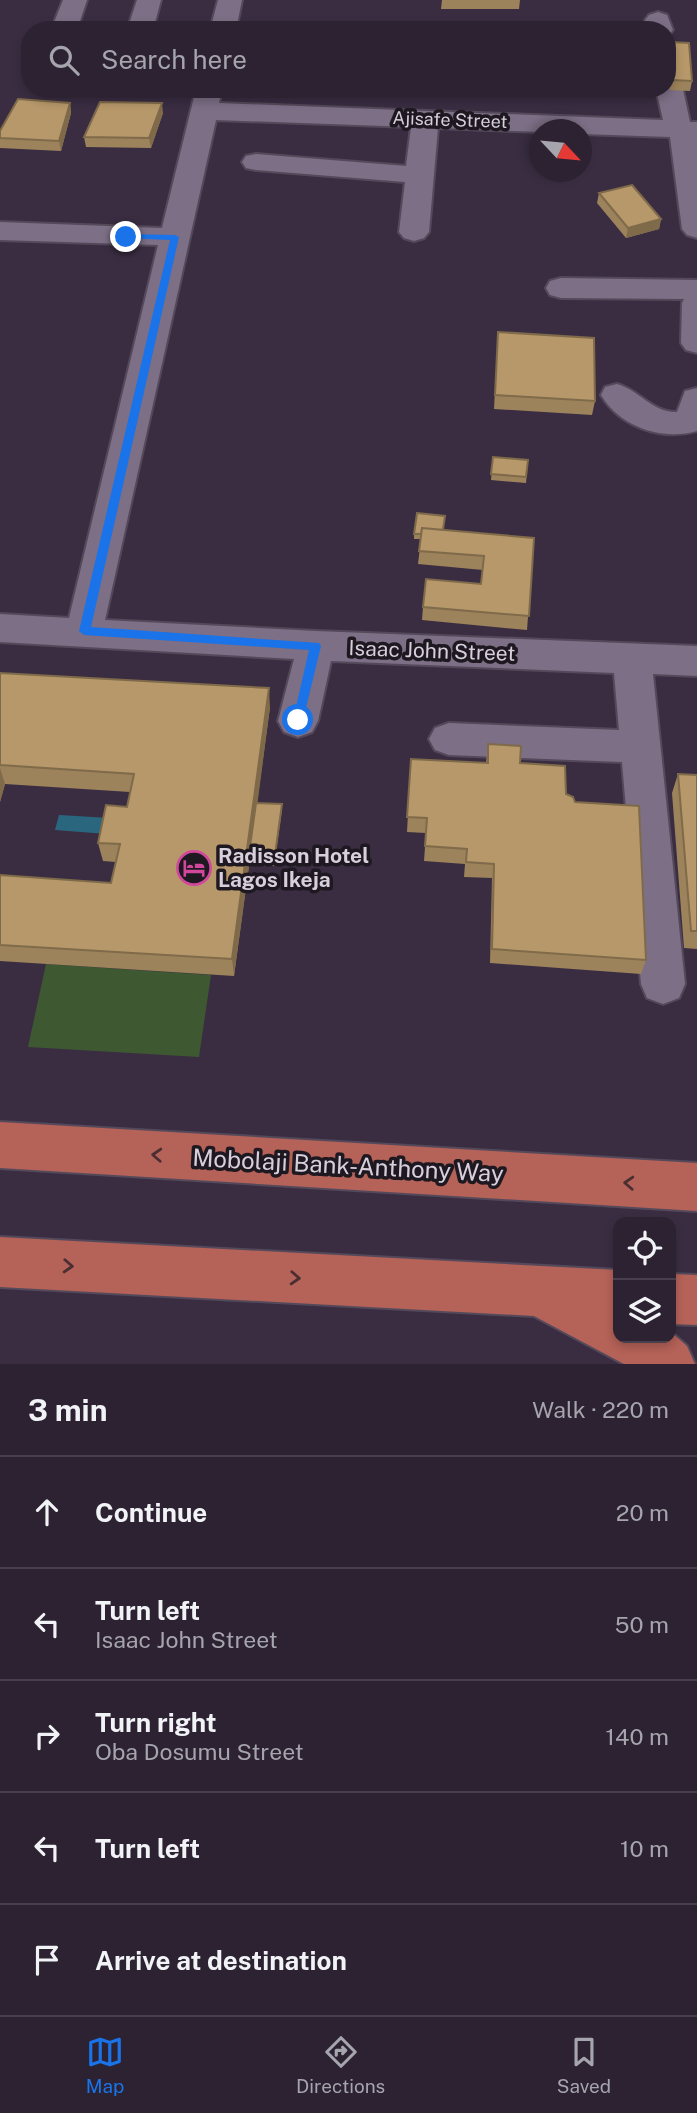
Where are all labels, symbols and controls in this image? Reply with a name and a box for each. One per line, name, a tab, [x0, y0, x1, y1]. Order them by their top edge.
search box	[21, 21, 676, 98]
icon: search	[45, 41, 83, 79]
text: Search here	[101, 44, 247, 75]
street label: Ajisafe Street	[392, 107, 508, 132]
north arrow	[529, 119, 592, 182]
route end	[110, 221, 141, 252]
street label: Isaac John Street	[348, 635, 516, 666]
route start	[282, 704, 313, 735]
place label: Radisson Hotel Lagos Ikeja	[218, 843, 369, 892]
hotel icon: Radisson Hotel Lagos Ikeja	[175, 849, 213, 887]
street label: Mobolaji Bank-Anthony Way	[192, 1143, 505, 1187]
one-way arrow	[151, 1147, 162, 1162]
one-way arrow	[623, 1176, 634, 1191]
map controls	[613, 1217, 676, 1343]
button: locate	[613, 1217, 676, 1280]
one-way arrow	[63, 1259, 74, 1274]
one-way arrow	[290, 1270, 301, 1285]
button: layers	[613, 1280, 676, 1343]
text: 3 min	[28, 1392, 107, 1428]
text: Walk · 220 m	[532, 1396, 669, 1423]
icon: ahead	[28, 1493, 66, 1531]
text: Continue	[95, 1497, 207, 1528]
text: 20 m	[616, 1499, 669, 1526]
text: Turn left	[95, 1595, 200, 1626]
icon: left	[28, 1605, 66, 1643]
text: 50 m	[615, 1611, 669, 1638]
text: Isaac John Street	[95, 1626, 278, 1653]
text: Turn right	[95, 1707, 217, 1738]
icon: right	[28, 1717, 66, 1755]
text: 140 m	[606, 1723, 669, 1750]
text: Oba Dosumu Street	[95, 1738, 304, 1765]
icon: left	[28, 1829, 66, 1867]
text: Turn left	[95, 1833, 200, 1864]
text: 10 m	[620, 1835, 669, 1862]
icon: arrive	[28, 1941, 66, 1979]
text: Arrive at destination	[95, 1945, 347, 1976]
tab: Map	[86, 2033, 124, 2097]
tab: Directions	[296, 2033, 385, 2097]
tab: Saved	[557, 2033, 611, 2097]

